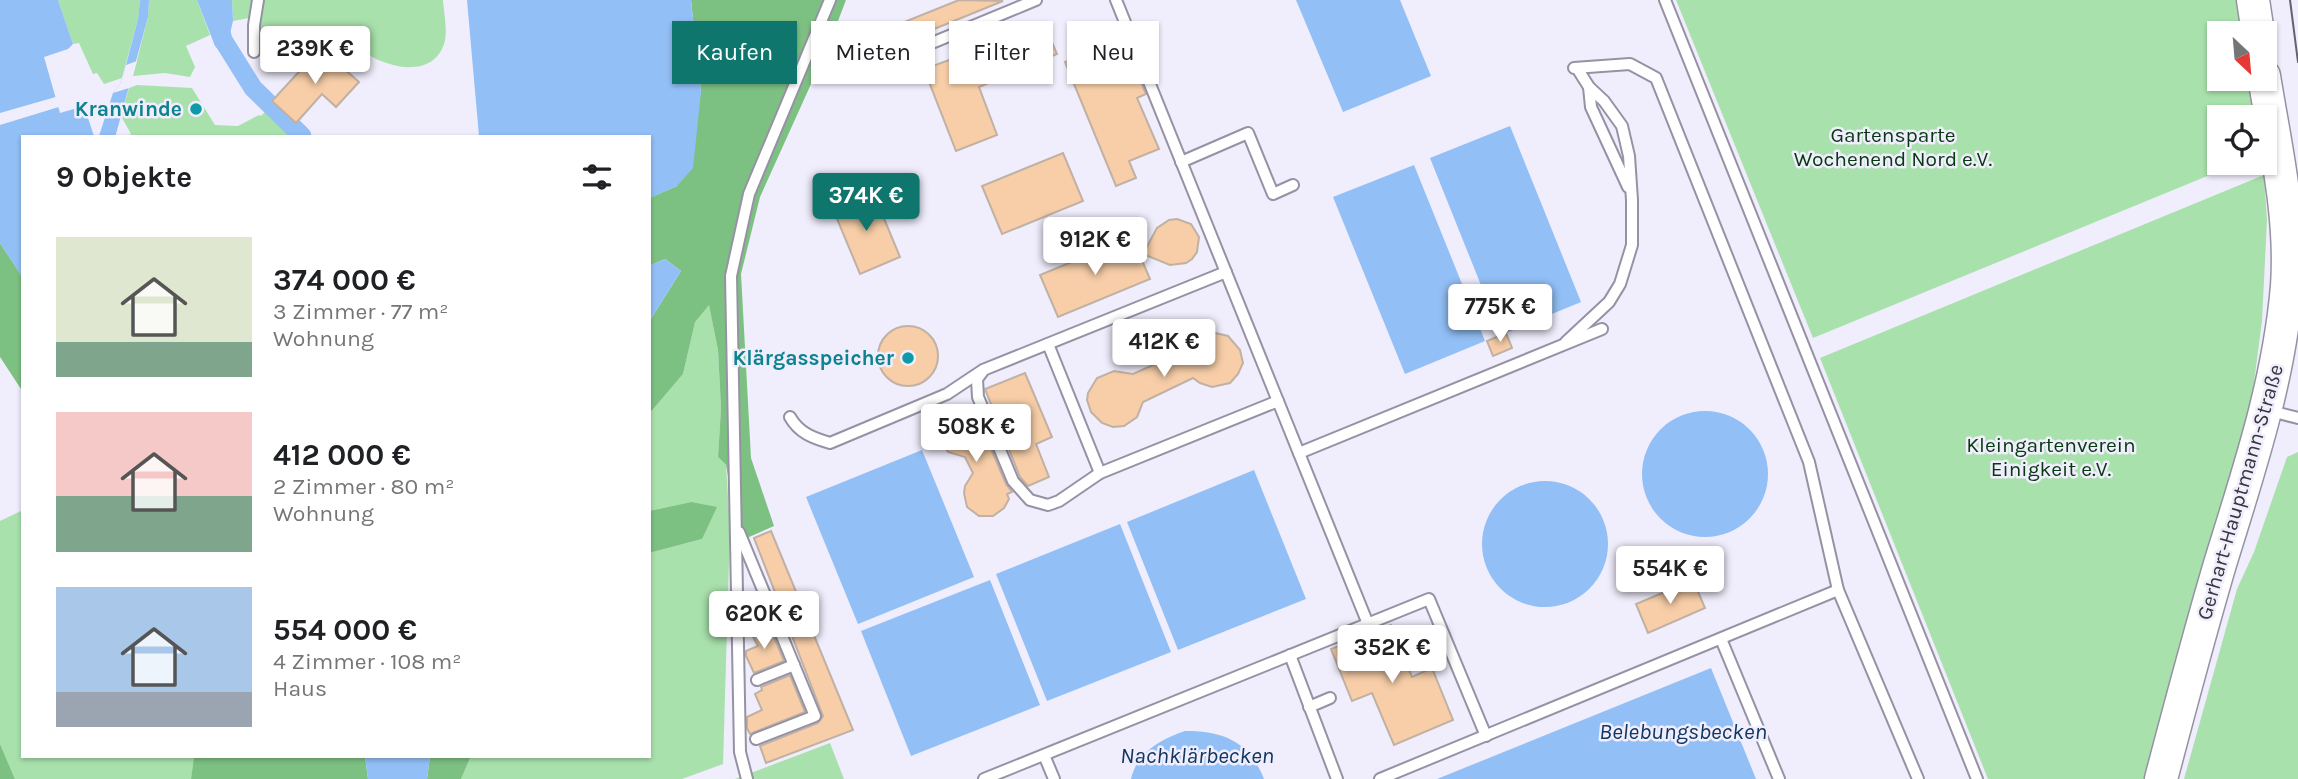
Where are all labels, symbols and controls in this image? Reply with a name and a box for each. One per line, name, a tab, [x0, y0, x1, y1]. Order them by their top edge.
chip: Kaufen	[672, 21, 797, 84]
chip: Mieten	[811, 21, 935, 84]
chip: Filter	[949, 21, 1053, 84]
chip: Neu	[1067, 21, 1159, 84]
north arrow	[2207, 21, 2277, 91]
map controls	[2207, 21, 2277, 175]
pin: 239K €	[258, 27, 372, 86]
text: 239K €	[276, 35, 354, 62]
place label: Kranwinde	[75, 97, 182, 121]
marker: Kranwinde	[188, 101, 204, 117]
button: locate	[2207, 105, 2277, 175]
park label: Gartensparte Wochenend Nord e.V.	[1794, 123, 1992, 171]
icon: filters	[578, 158, 616, 196]
text: 9 Objekte	[56, 159, 192, 195]
pin: 374K €	[809, 174, 923, 233]
text: 374K €	[829, 182, 903, 209]
pin: 912K €	[1038, 218, 1152, 277]
text: 912K €	[1059, 226, 1131, 253]
text: 374 000 €	[273, 262, 416, 298]
icon: home	[112, 265, 196, 349]
pin: 775K €	[1443, 284, 1557, 344]
text: 775K €	[1464, 293, 1536, 320]
text: 3 Zimmer · 77 m²	[273, 298, 449, 325]
pin: 412K €	[1107, 320, 1221, 379]
text: Wohnung	[273, 325, 374, 352]
text: 412K €	[1128, 328, 1200, 355]
place label: Klärgasspeicher	[732, 346, 895, 370]
marker: Klärgasspeicher	[900, 350, 916, 366]
street label: Gerhart-Hauptmann-Straße	[2192, 361, 2288, 623]
pin: 508K €	[919, 405, 1033, 464]
text: 508K €	[937, 413, 1015, 440]
park label: Kleingartenverein Einigkeit e.V.	[1966, 433, 2136, 481]
text: 412 000 €	[273, 437, 411, 473]
icon: home	[112, 440, 196, 524]
text: 2 Zimmer · 80 m²	[273, 473, 454, 500]
text: Wohnung	[273, 500, 374, 527]
pin: 554K €	[1613, 546, 1727, 606]
text: 554K €	[1632, 555, 1708, 582]
pin: 620K €	[707, 592, 821, 651]
text: 620K €	[725, 600, 803, 627]
text: 554 000 €	[273, 612, 417, 648]
icon: home	[112, 615, 196, 699]
pin: 352K €	[1335, 626, 1449, 685]
text: 352K €	[1353, 634, 1431, 661]
text: 4 Zimmer · 108 m²	[273, 648, 462, 675]
text: Haus	[273, 675, 327, 702]
water label: Belebungsbecken	[1599, 718, 1767, 745]
water label: Nachklärbecken	[1120, 742, 1274, 769]

